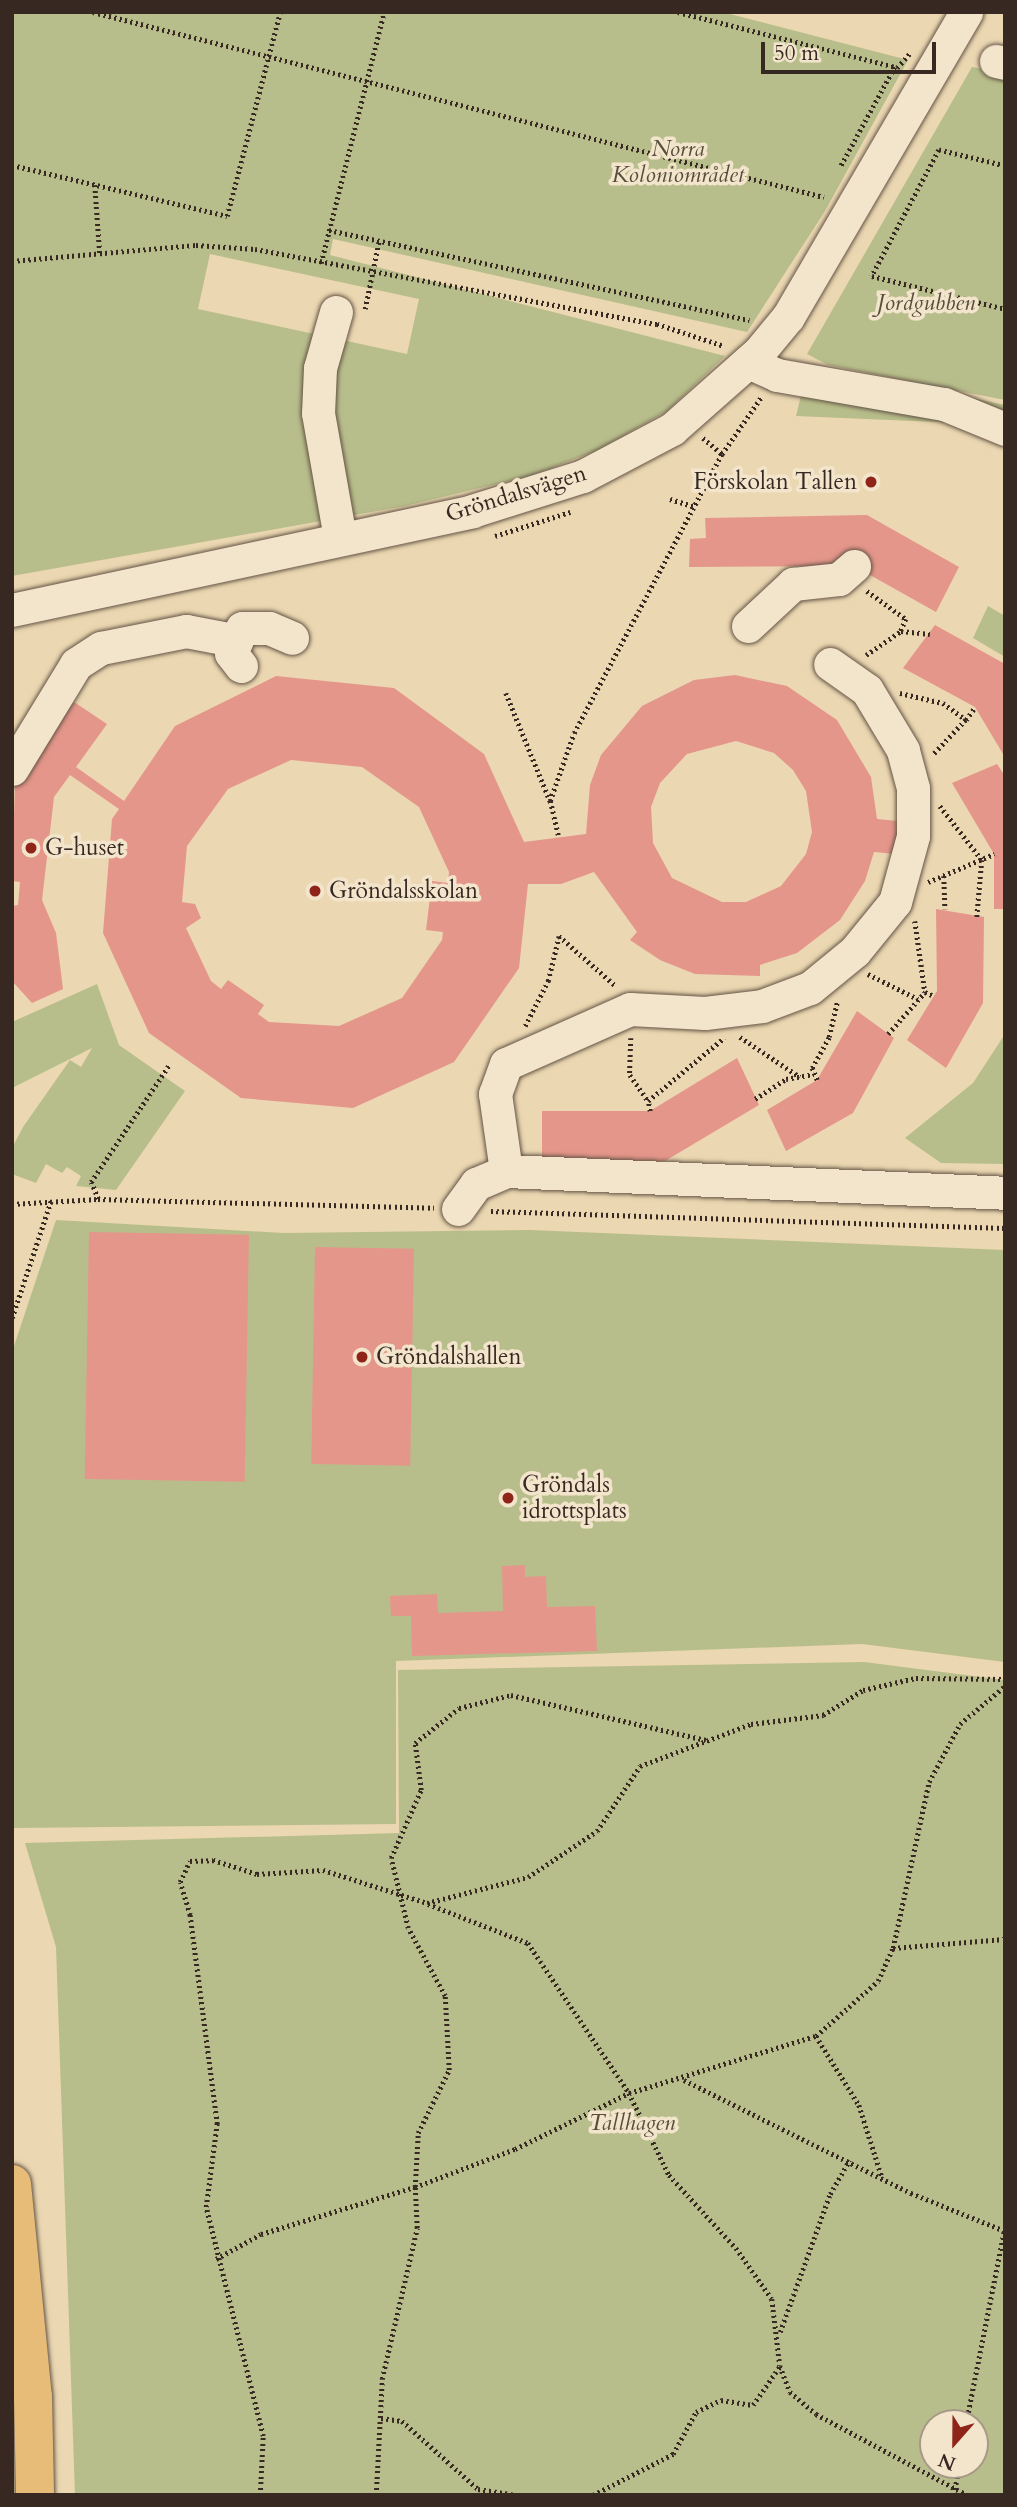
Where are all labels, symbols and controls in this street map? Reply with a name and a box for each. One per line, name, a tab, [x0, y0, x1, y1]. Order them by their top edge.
scale bar	[765, 28, 940, 72]
text: 50 m	[774, 39, 819, 68]
park label: Norra Koloniområdet	[612, 135, 744, 189]
park label: Jordgubben	[877, 289, 975, 317]
street label: Gröndalsvägen	[442, 459, 590, 529]
place label: Förskolan Tallen	[694, 468, 857, 496]
marker: Förskolan Tallen	[863, 474, 879, 490]
place label: G-huset	[45, 834, 124, 862]
marker: G-huset	[23, 840, 39, 856]
place label: Gröndalsskolan	[329, 877, 478, 905]
marker: Gröndalsskolan	[307, 883, 323, 899]
place label: Gröndalshallen	[376, 1343, 522, 1371]
marker: Gröndalshallen	[354, 1349, 370, 1365]
place label: Gröndals idrottsplats	[522, 1471, 627, 1525]
marker: Gröndals idrottsplats	[500, 1490, 516, 1506]
park label: Tallhagen	[589, 2109, 675, 2137]
north arrow	[919, 2409, 989, 2479]
text: N	[935, 2447, 960, 2477]

